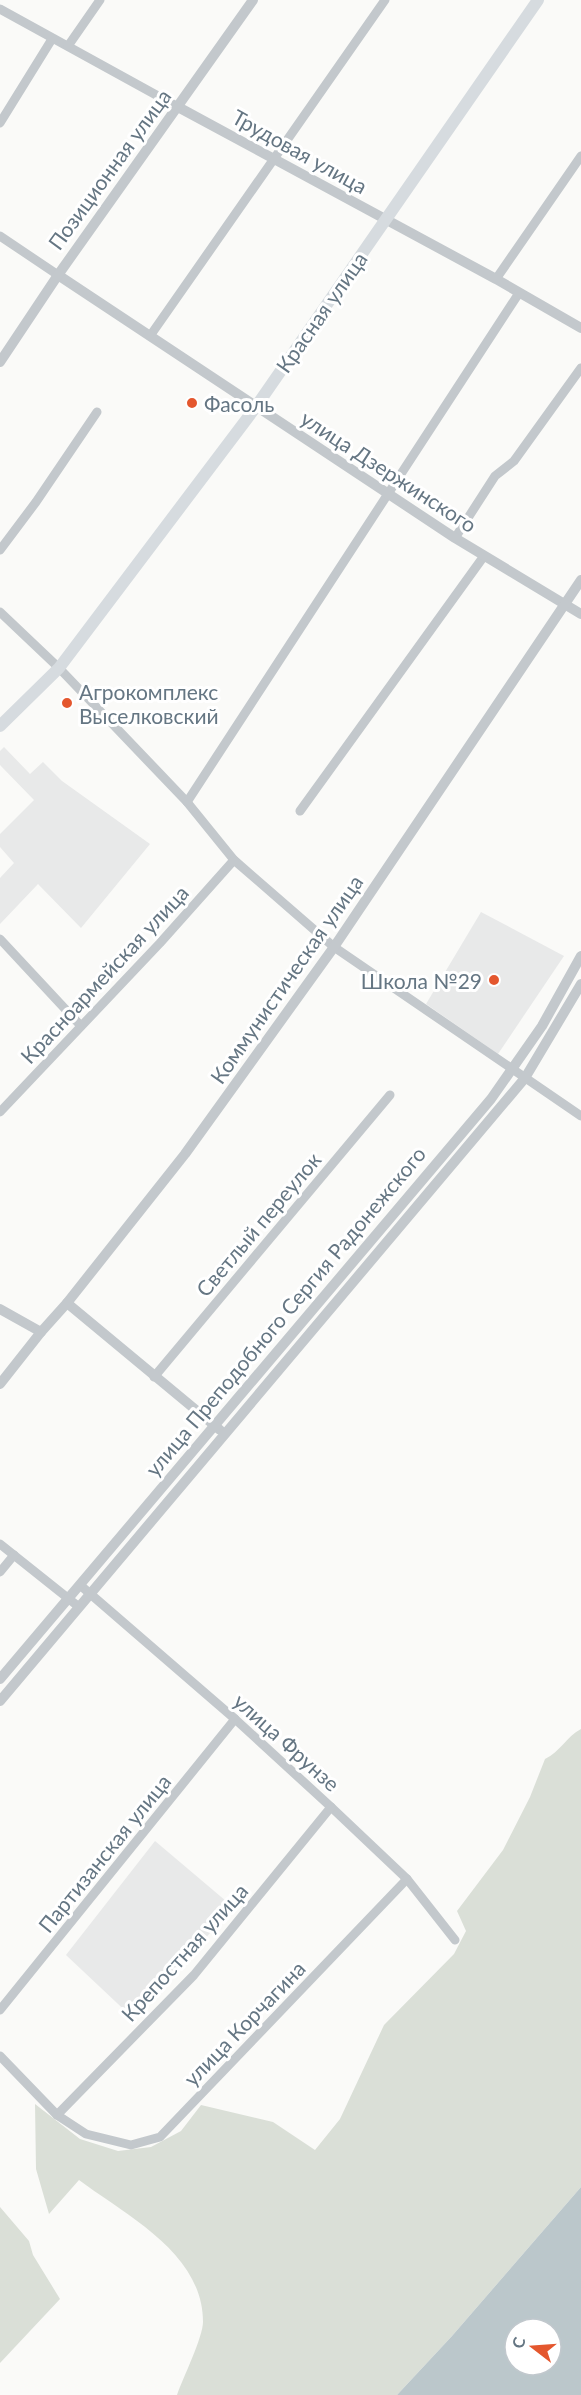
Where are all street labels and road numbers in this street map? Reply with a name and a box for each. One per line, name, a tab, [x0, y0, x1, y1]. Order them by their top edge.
street label: Позиционная улица	[42, 84, 176, 254]
street label: Трудовая улица	[228, 104, 372, 198]
street label: Красная улица	[270, 247, 372, 377]
street label: улица Дзержинского	[297, 405, 481, 537]
street label: Коммунистическая улица	[204, 870, 368, 1088]
street label: Красноармейская улица	[15, 880, 193, 1068]
street label: улица Преподобного Сергия Радонежского	[140, 1141, 430, 1481]
street label: Светлый переулок	[191, 1147, 326, 1301]
street label: улица Фрунзе	[229, 1688, 345, 1796]
street label: Партизанская улица	[33, 1769, 175, 1937]
street label: Крепостная улица	[116, 1878, 252, 2026]
street label: улица Корчагина	[178, 1955, 310, 2091]

